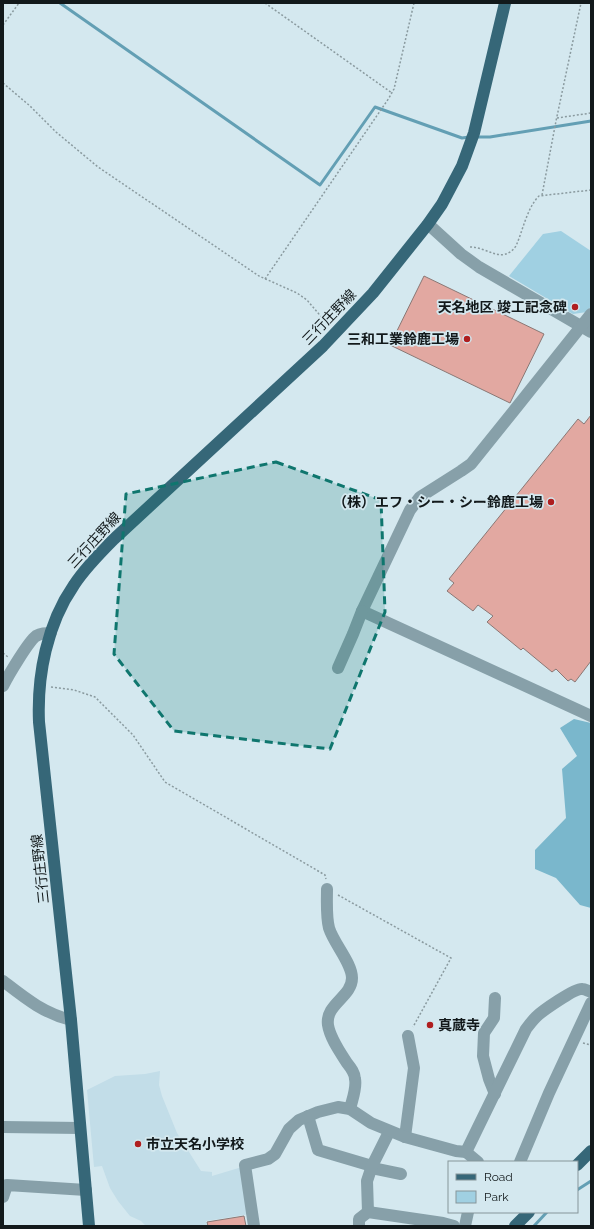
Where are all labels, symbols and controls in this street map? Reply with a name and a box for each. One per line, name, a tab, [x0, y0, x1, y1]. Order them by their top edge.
street label: 三行庄野線	[299, 286, 359, 348]
place label: 天名地区 竣工記念碑	[438, 299, 567, 315]
marker: 天名地区 竣工記念碑	[570, 302, 580, 312]
place label: 三和工業鈴鹿工場	[347, 331, 459, 347]
marker: 三和工業鈴鹿工場	[462, 334, 472, 344]
place label: （株）エフ・シー・シー鈴鹿工場	[333, 494, 543, 510]
marker: （株）エフ・シー・シー鈴鹿工場	[546, 497, 556, 507]
street label: 三行庄野線	[64, 509, 124, 571]
street label: 三行庄野線	[28, 833, 52, 905]
place label: 真蔵寺	[438, 1017, 480, 1033]
marker: 真蔵寺	[425, 1020, 435, 1030]
place label: 市立天名小学校	[146, 1136, 244, 1152]
marker: 市立天名小学校	[133, 1139, 143, 1149]
legend	[448, 1161, 578, 1213]
text: Road	[484, 1170, 513, 1184]
text: Park	[484, 1190, 509, 1204]

